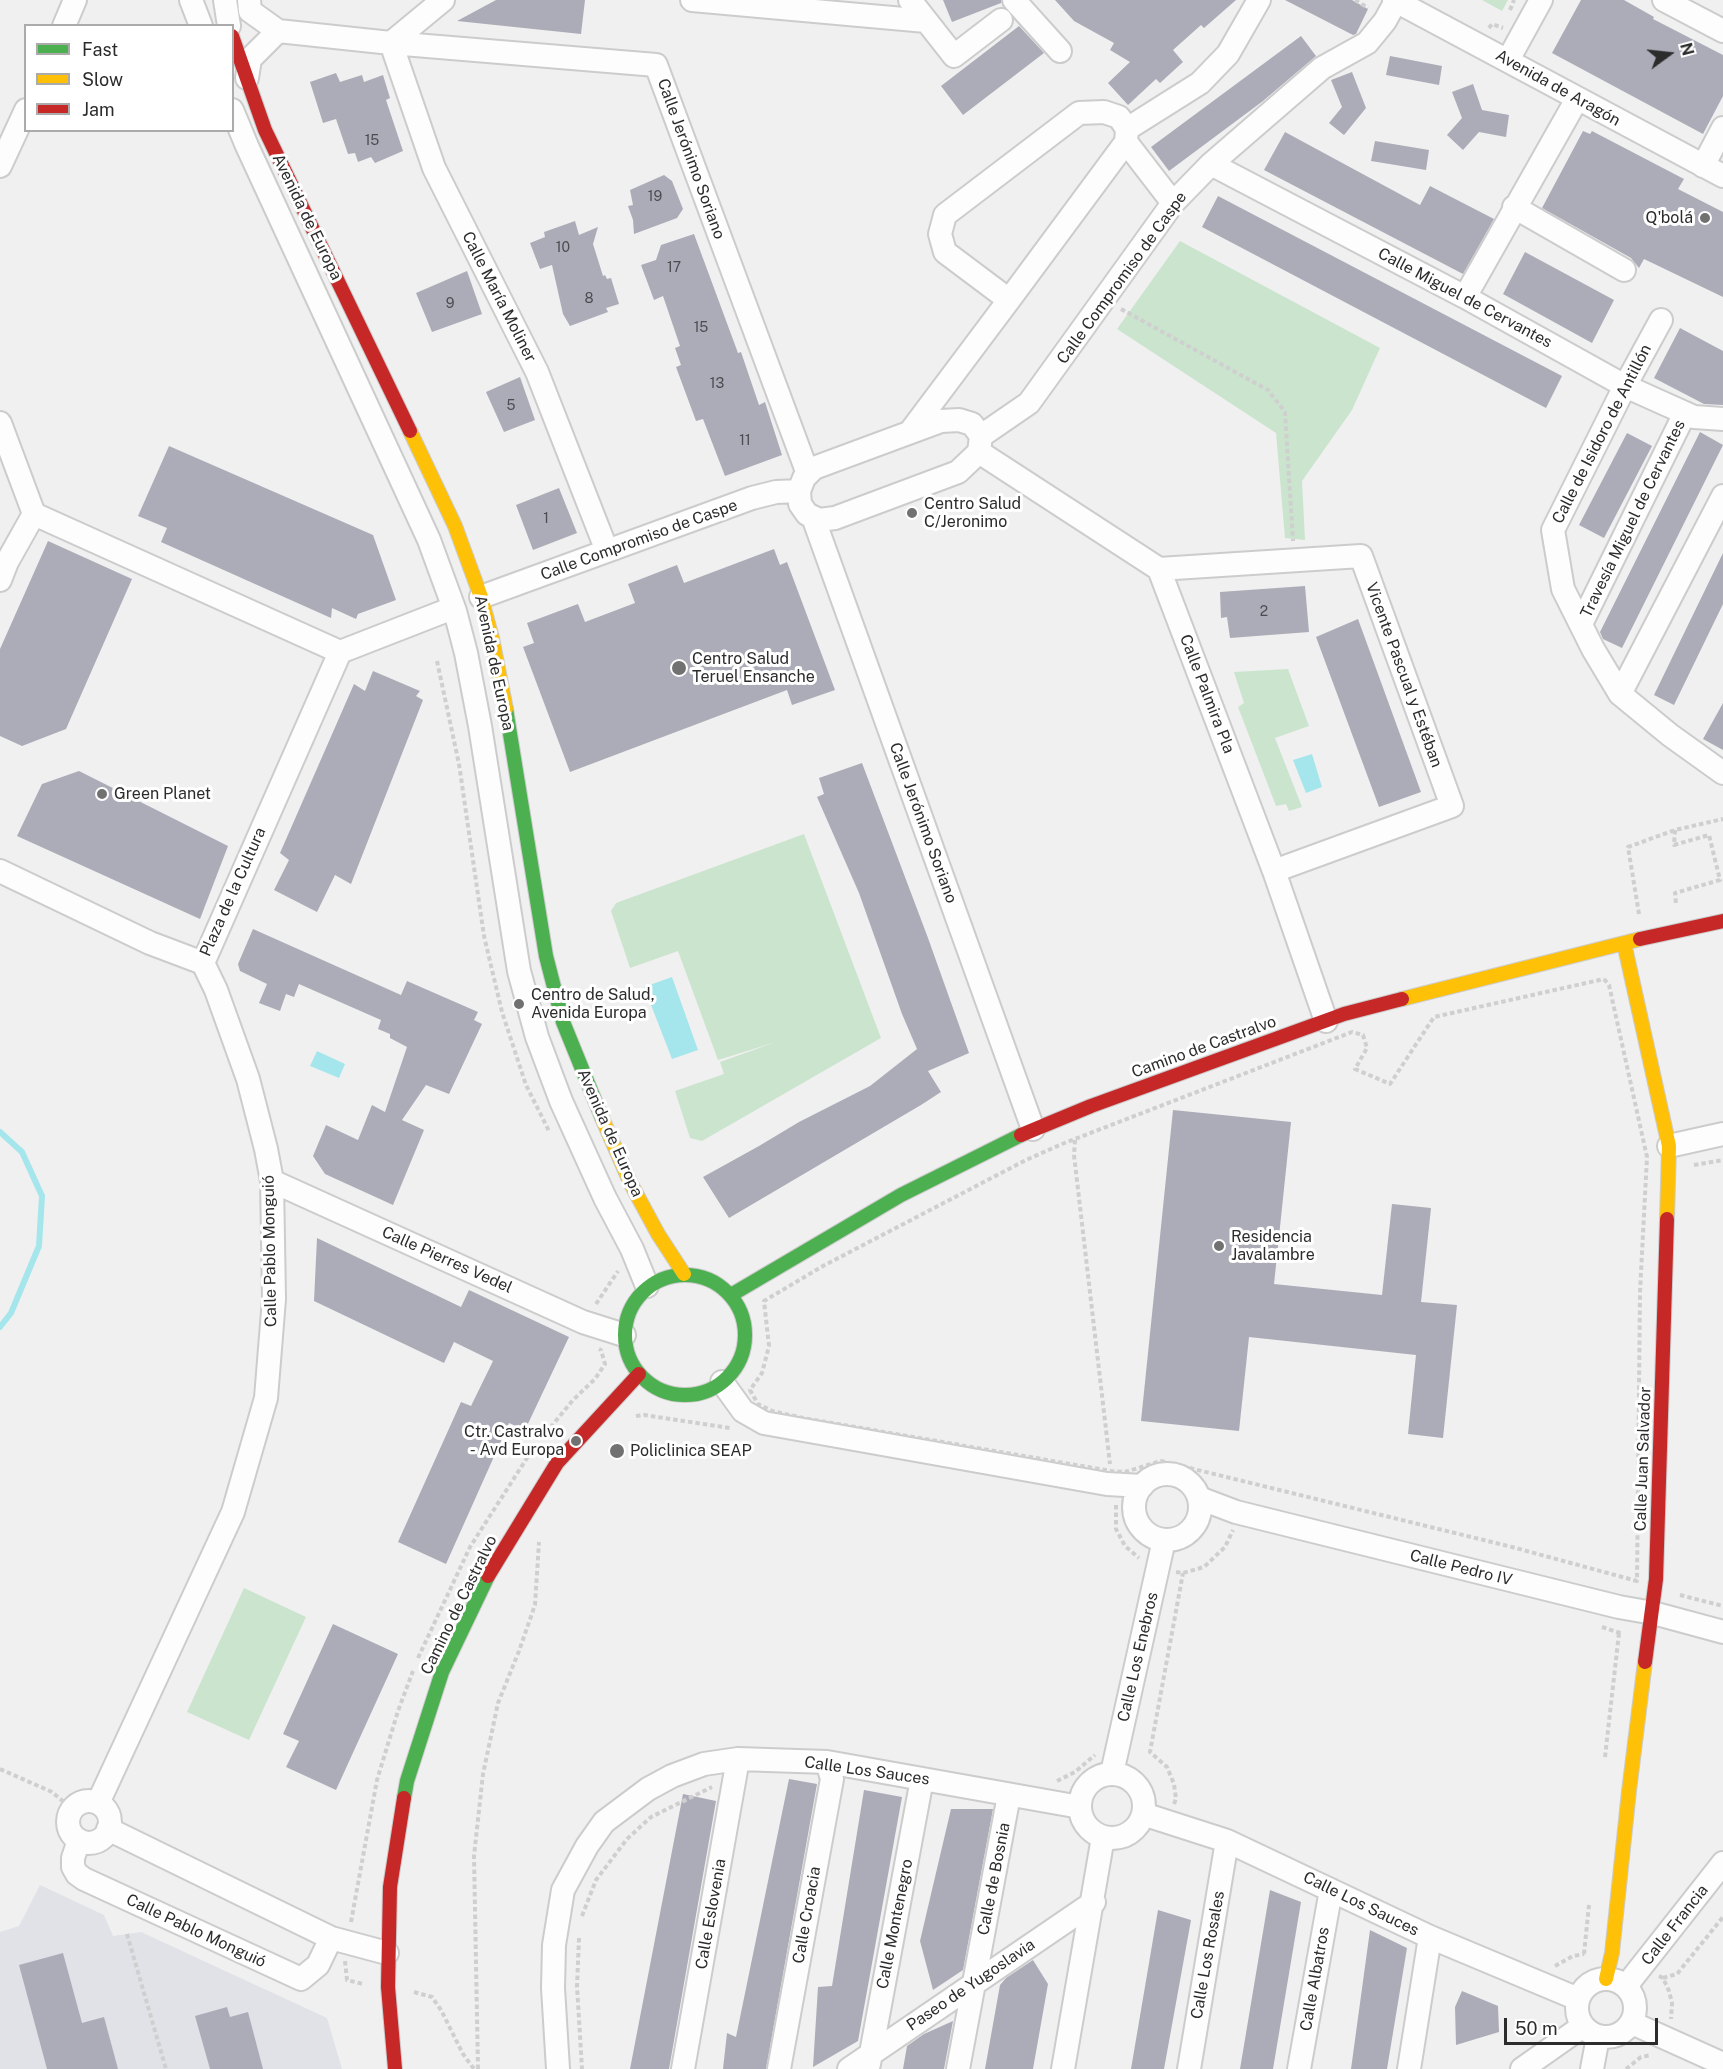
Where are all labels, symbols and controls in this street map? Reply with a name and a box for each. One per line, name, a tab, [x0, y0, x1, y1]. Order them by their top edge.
legend	[24, 24, 234, 132]
north arrow	[1639, 24, 1699, 84]
text: Fast	[82, 39, 118, 60]
text: N	[1676, 41, 1698, 58]
street label: Avenida de Aragón	[1492, 46, 1624, 130]
text: Slow	[82, 69, 123, 90]
street label: Calle Jerónimo Soriano	[653, 76, 729, 242]
text: Jam	[82, 99, 115, 120]
house number: 15	[365, 133, 379, 149]
street label: Avenida de Europa	[268, 151, 346, 283]
street label: Calle Compromiso de Caspe	[1053, 188, 1191, 368]
house number: 19	[648, 189, 662, 205]
place label: Q'bolá	[1646, 208, 1693, 228]
marker: Q'bolá	[1698, 211, 1712, 225]
street label: Calle María Moliner	[458, 228, 540, 366]
house number: 10	[556, 240, 570, 256]
street label: Calle Miguel de Cervantes	[1375, 244, 1555, 352]
house number: 17	[667, 260, 681, 276]
house number: 8	[584, 291, 594, 307]
house number: 9	[446, 296, 454, 312]
house number: 15	[694, 320, 708, 336]
street label: Calle de Isidoro de Antillón	[1548, 341, 1656, 527]
house number: 13	[710, 376, 724, 392]
house number: 5	[507, 398, 515, 414]
street label: Travesía Miguel de Cervantes	[1577, 417, 1689, 621]
house number: 11	[739, 433, 751, 449]
place label: Centro Salud C/Jeronimo	[924, 494, 1021, 532]
street label: Calle Compromiso de Caspe	[538, 495, 740, 585]
marker: Centro Salud C/Jeronimo	[905, 506, 919, 520]
house number: 1	[543, 511, 549, 527]
street label: Vicente Pascual y Estéban	[1362, 580, 1446, 770]
street label: Avenida de Europa	[470, 594, 518, 732]
house number: 2	[1260, 604, 1268, 620]
street label: Calle Palmira Pla	[1175, 632, 1239, 756]
place label: Centro Salud Teruel Ensanche	[692, 649, 815, 687]
marker: Centro Salud Teruel Ensanche	[670, 659, 688, 677]
street label: Calle Jerónimo Soriano	[885, 740, 961, 906]
place label: Green Planet	[114, 784, 211, 804]
marker: Green Planet	[95, 787, 109, 801]
street label: Plaza de la Cultura	[196, 824, 270, 960]
place label: Centro de Salud, Avenida Europa	[531, 985, 655, 1023]
marker: Centro de Salud, Avenida Europa	[512, 997, 526, 1011]
street label: Camino de Castralvo	[1129, 1012, 1279, 1082]
street label: Avenida de Europa	[573, 1066, 647, 1200]
street label: Calle Pablo Monguió	[259, 1175, 281, 1327]
street label: Calle Pierres Vedel	[379, 1223, 515, 1297]
place label: Residencia Javalambre	[1231, 1227, 1315, 1265]
marker: Residencia Javalambre	[1212, 1239, 1226, 1253]
street label: Calle Juan Salvador	[1631, 1386, 1655, 1532]
place label: Ctr. Castralvo - Avd Europa	[464, 1422, 564, 1460]
marker: Ctr. Castralvo - Avd Europa	[569, 1434, 583, 1448]
place label: Policlinica SEAP	[630, 1441, 752, 1461]
marker: Policlinica SEAP	[608, 1442, 626, 1460]
street label: Camino de Castralvo	[417, 1532, 501, 1678]
street label: Calle Pedro IV	[1408, 1546, 1514, 1590]
street label: Calle Los Enebros	[1114, 1590, 1162, 1724]
street label: Calle Los Sauces	[803, 1753, 931, 1789]
street label: Calle de Bosnia	[974, 1821, 1014, 1937]
street label: Calle Eslovenia	[692, 1857, 730, 1971]
street label: Calle Montenegro	[873, 1857, 917, 1991]
street label: Calle Croacia	[789, 1865, 825, 1965]
street label: Calle Los Sauces	[1300, 1868, 1422, 1940]
street label: Calle Francia	[1638, 1881, 1712, 1969]
street label: Calle Los Rosales	[1187, 1889, 1229, 2021]
street label: Calle Pablo Monguió	[123, 1890, 269, 1972]
street label: Calle Albatros	[1296, 1925, 1334, 2033]
street label: Paseo de Yugoslavia	[903, 1935, 1039, 2035]
scale bar	[1507, 2006, 1662, 2044]
text: 50 m	[1515, 2018, 1558, 2039]

